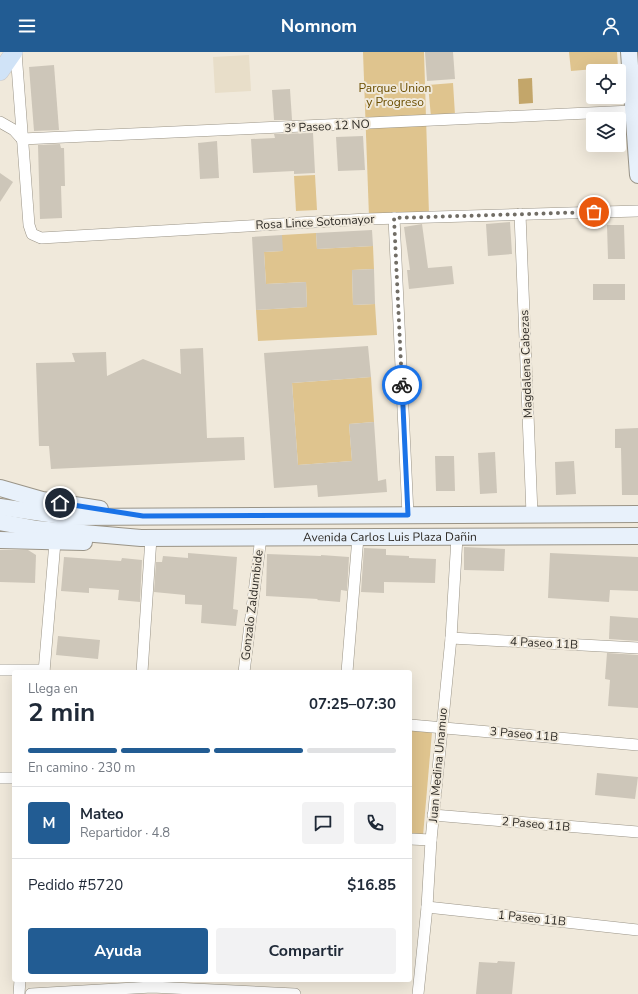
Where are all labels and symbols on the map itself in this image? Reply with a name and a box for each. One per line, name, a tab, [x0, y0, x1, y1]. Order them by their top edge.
park label: Parque Union y Progreso	[359, 80, 431, 110]
street label: 3º Paseo 12 NO	[284, 116, 370, 136]
pin	[577, 195, 611, 229]
street label: Rosa Lince Sotomayor	[255, 211, 376, 233]
street label: Magdalena Cabezas	[516, 309, 536, 418]
courier	[382, 365, 422, 405]
pin	[43, 486, 77, 520]
street label: Avenida Carlos Luis Plaza Dañin	[303, 529, 477, 545]
street label: Gonzalo Zaldumbide	[237, 549, 267, 661]
street label: 4 Paseo 11B	[509, 633, 579, 653]
street label: Juan Medina Unamuo	[425, 707, 451, 824]
street label: 3 Paseo 11B	[489, 723, 559, 745]
street label: 2 Paseo 11B	[501, 813, 571, 835]
street label: 1 Paseo 11B	[497, 906, 567, 930]

